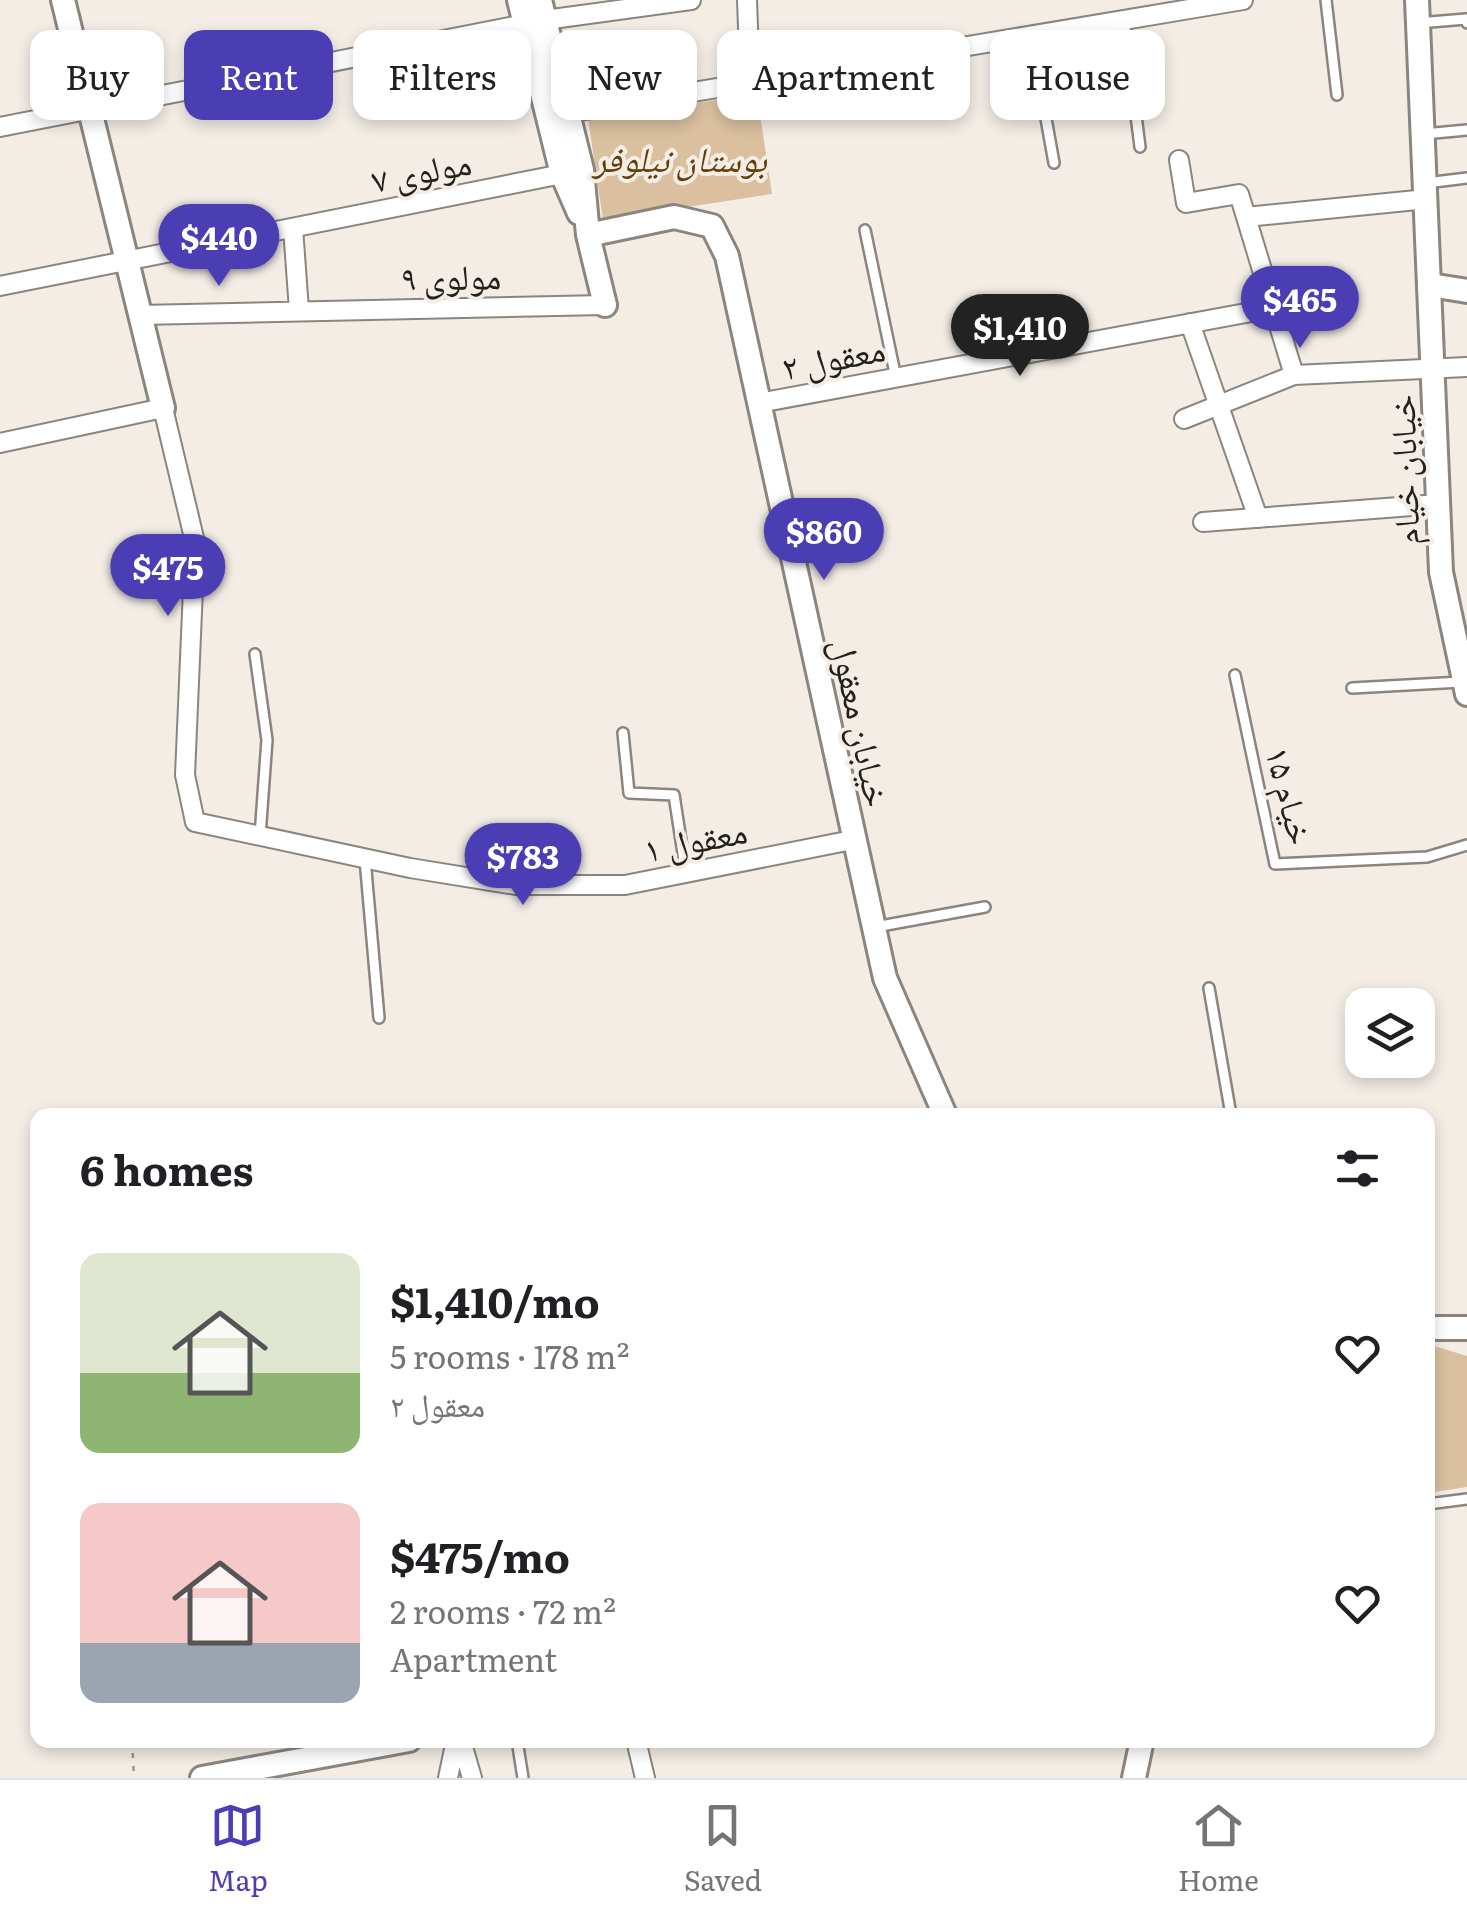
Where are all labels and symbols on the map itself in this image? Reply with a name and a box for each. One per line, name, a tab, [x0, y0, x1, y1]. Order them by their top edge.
park label: بوستان نیلوفر	[591, 131, 767, 183]
street label: مولوی ۷	[367, 134, 475, 204]
pin: $440	[160, 204, 278, 289]
street label: مولوی ۹	[400, 248, 502, 302]
pin: $465	[1241, 266, 1359, 351]
pin: $1,410	[939, 294, 1101, 379]
street label: معقول ۲	[777, 321, 889, 391]
street label: خیابان خیام	[1373, 394, 1431, 546]
pin: $860	[765, 498, 883, 583]
pin: $475	[109, 534, 227, 619]
street label: خیابان معقول	[820, 633, 906, 811]
street label: خیام ۱۵	[1254, 740, 1330, 850]
street label: معقول ۱	[639, 803, 751, 873]
pin: $783	[464, 823, 582, 908]

